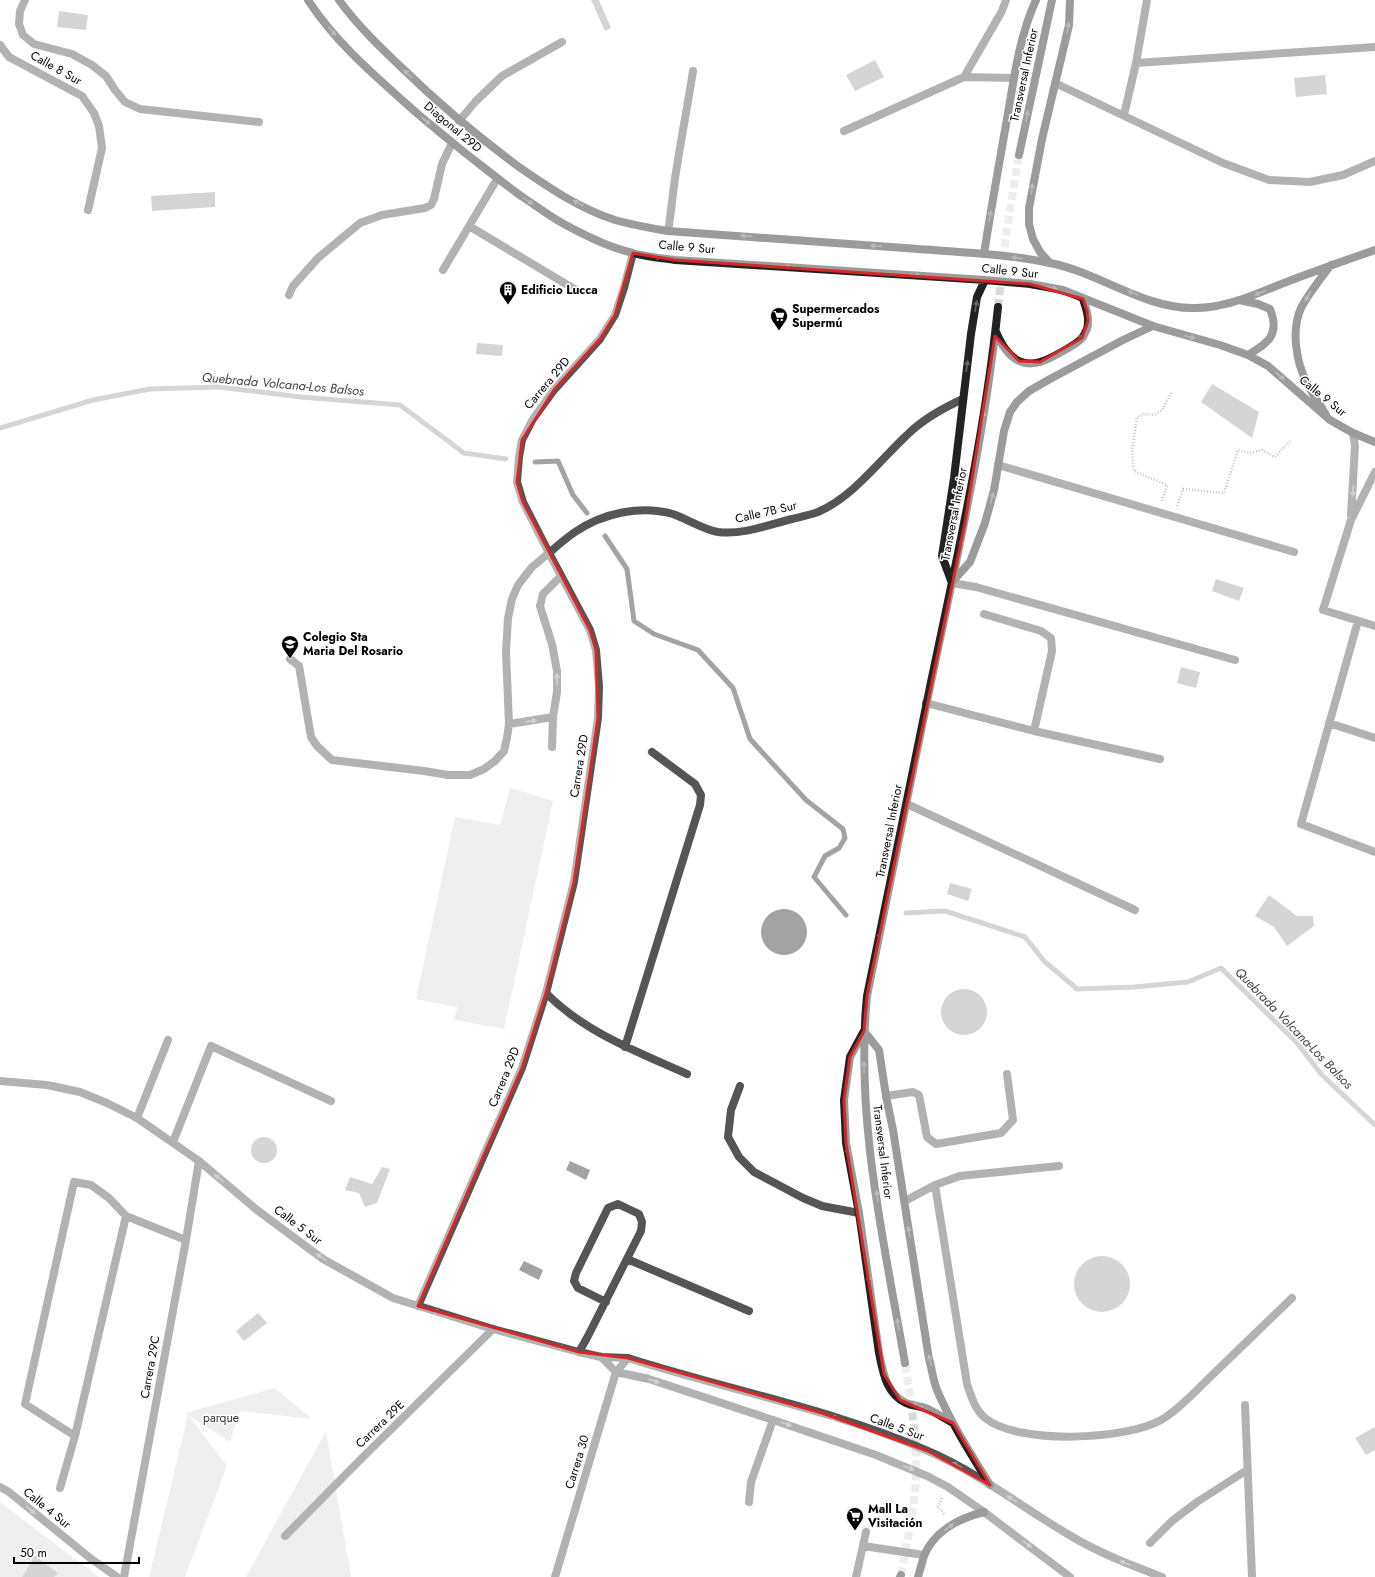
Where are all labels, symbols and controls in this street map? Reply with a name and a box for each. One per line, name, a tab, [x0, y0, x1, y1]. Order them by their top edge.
one-way arrow	[1065, 21, 1071, 34]
one-way arrow	[327, 26, 336, 37]
street label: Transversal Inferior	[1005, 26, 1043, 123]
street label: Calle 8 Sur	[27, 46, 86, 90]
one-way arrow	[403, 69, 413, 79]
street label: Diagonal 29D	[420, 97, 486, 157]
one-way arrow	[1024, 110, 1030, 123]
one-way arrow	[421, 116, 431, 125]
one-way arrow	[1029, 183, 1035, 195]
one-way arrow	[523, 197, 534, 205]
one-way arrow	[572, 200, 584, 206]
one-way arrow	[987, 209, 993, 222]
one-way arrow	[740, 233, 752, 240]
street label: Calle 9 Sur	[658, 236, 717, 259]
one-way arrow	[870, 243, 882, 250]
one-way arrow	[650, 254, 662, 260]
one-way arrow	[1011, 255, 1024, 262]
street label: Calle 9 Sur	[981, 259, 1040, 283]
one-way arrow	[780, 263, 792, 270]
one-way arrow	[909, 272, 922, 278]
building icon: Edificio Lucca	[498, 280, 518, 305]
place label: Edificio Lucca	[521, 281, 598, 299]
one-way arrow	[1045, 285, 1058, 291]
one-way arrow	[1127, 290, 1138, 296]
one-way arrow	[1253, 290, 1265, 296]
one-way arrow	[1305, 291, 1312, 302]
place label: Supermercados Supermú	[792, 300, 880, 332]
one-way arrow	[973, 300, 979, 312]
supermarket icon: Supermercados Supermú	[769, 306, 789, 331]
one-way arrow	[1079, 330, 1086, 341]
one-way arrow	[1185, 334, 1197, 340]
street label: Carrera 29D	[520, 353, 574, 413]
one-way arrow	[964, 360, 970, 372]
water label: Quebrada Volcana-Los Balsos	[201, 367, 366, 401]
street label: Calle 9 Sur	[1295, 371, 1351, 421]
one-way arrow	[1275, 372, 1286, 381]
one-way arrow	[980, 411, 986, 423]
street label: Transversal Inferior	[936, 465, 972, 562]
one-way arrow	[1349, 485, 1356, 497]
one-way arrow	[989, 492, 995, 504]
street label: Calle 7B Sur	[733, 496, 800, 528]
one-way arrow	[958, 539, 964, 551]
place label: Colegio Sta Maria Del Rosario	[303, 628, 403, 660]
school or university icon: Colegio Sta Maria Del Rosario	[280, 634, 300, 659]
one-way arrow	[554, 672, 560, 685]
one-way arrow	[524, 718, 537, 724]
street label: Carrera 29D	[565, 733, 593, 799]
street label: Transversal Inferior	[871, 782, 907, 879]
one-way arrow	[877, 932, 883, 944]
water label: Quebrada Volcana-Los Balsos	[1231, 963, 1358, 1094]
street label: Carrera 29D	[484, 1044, 524, 1110]
one-way arrow	[861, 1060, 867, 1073]
street label: Transversal Inferior	[868, 1104, 898, 1201]
one-way arrow	[845, 1147, 851, 1159]
one-way arrow	[213, 1173, 224, 1182]
one-way arrow	[874, 1190, 880, 1202]
street label: Calle 5 Sur	[270, 1201, 327, 1250]
one-way arrow	[906, 1226, 912, 1238]
one-way arrow	[316, 1253, 327, 1261]
one-way arrow	[866, 1275, 872, 1287]
one-way arrow	[432, 1309, 444, 1315]
one-way arrow	[895, 1318, 901, 1330]
street label: Carrera 29C	[136, 1334, 164, 1400]
one-way arrow	[557, 1345, 569, 1351]
one-way arrow	[926, 1354, 932, 1366]
one-way arrow	[648, 1378, 660, 1384]
street label: Carrera 29E	[351, 1396, 409, 1452]
one-way arrow	[911, 1403, 924, 1409]
park label: parque	[203, 1409, 239, 1427]
street label: Calle 5 Sur	[867, 1409, 928, 1445]
one-way arrow	[829, 1415, 841, 1421]
one-way arrow	[781, 1421, 793, 1427]
street label: Carrera 30	[560, 1433, 594, 1491]
one-way arrow	[951, 1462, 963, 1468]
one-way arrow	[903, 1466, 915, 1472]
street label: Calle 4 Sur	[19, 1483, 75, 1533]
one-way arrow	[1006, 1496, 1018, 1503]
place label: Mall La Visitación	[867, 1500, 923, 1532]
one-way arrow	[26, 1506, 37, 1515]
supermarket icon: Mall La Visitación	[845, 1506, 865, 1531]
one-way arrow	[944, 1523, 955, 1531]
scale bar	[14, 1539, 139, 1565]
one-way arrow	[1021, 1539, 1032, 1548]
text: 50 m	[20, 1544, 47, 1562]
one-way arrow	[1119, 1559, 1131, 1565]

